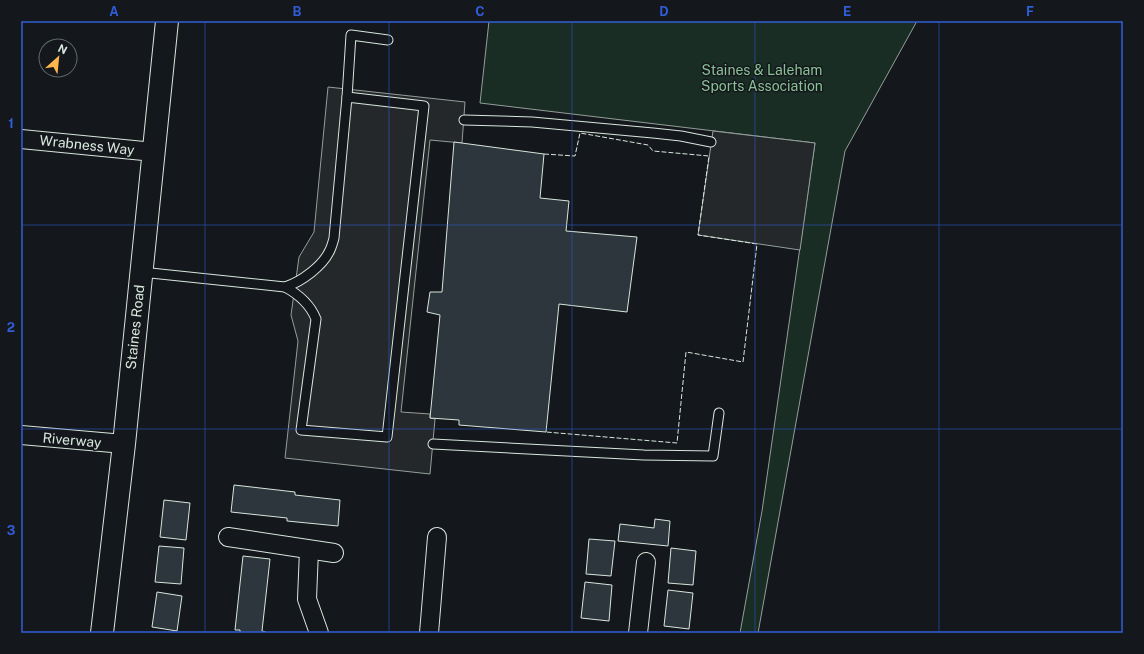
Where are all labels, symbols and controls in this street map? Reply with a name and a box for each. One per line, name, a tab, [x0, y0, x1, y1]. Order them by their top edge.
text: A	[109, 4, 119, 19]
text: B	[293, 4, 302, 19]
text: C	[475, 4, 485, 19]
text: D	[659, 4, 669, 19]
text: E	[843, 4, 851, 19]
text: F	[1026, 4, 1034, 19]
north arrow	[38, 38, 78, 78]
text: N	[56, 42, 69, 56]
park label: Staines & Laleham Sports Association	[701, 62, 823, 94]
text: 1	[8, 116, 14, 131]
street label: Wrabness Way	[39, 132, 136, 158]
street label: Staines Road	[123, 284, 147, 370]
text: 2	[7, 320, 15, 335]
street label: Riverway	[42, 429, 103, 451]
text: 3	[7, 523, 16, 538]

